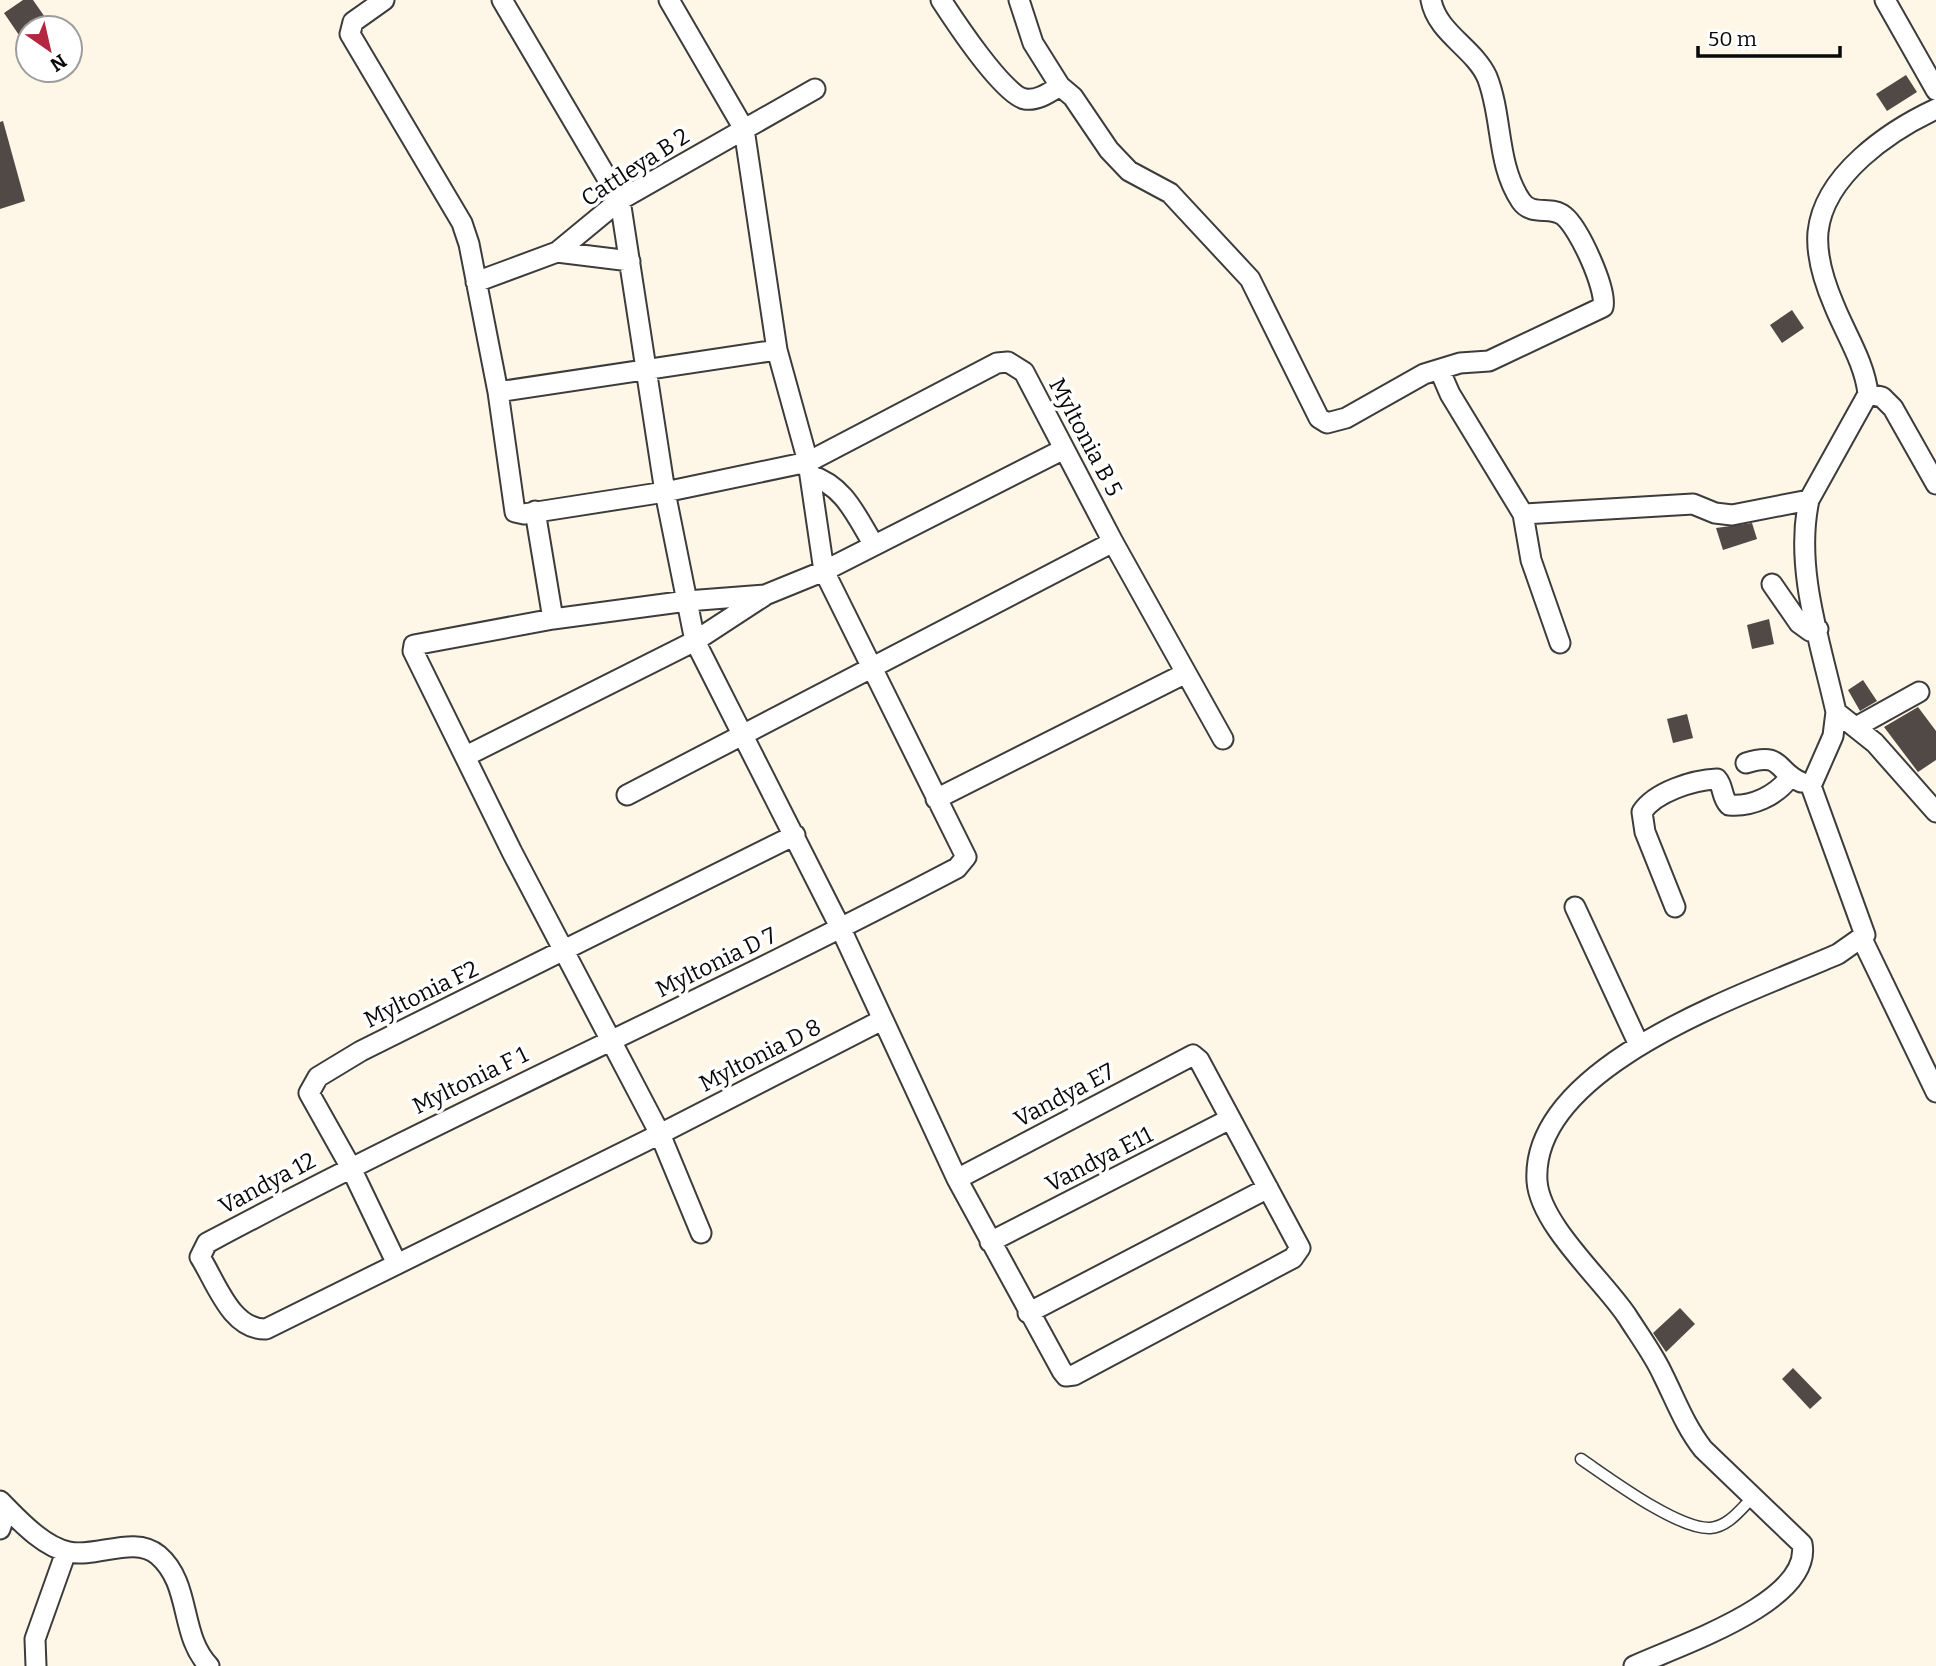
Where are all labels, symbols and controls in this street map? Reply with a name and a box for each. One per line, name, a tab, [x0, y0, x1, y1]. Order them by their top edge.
north arrow	[14, 14, 84, 84]
scale bar	[1698, 14, 1840, 58]
text: 50 m	[1708, 26, 1757, 52]
text: N	[45, 49, 71, 76]
street label: Cattleya B 2	[576, 122, 694, 212]
street label: Myltonia B 5	[1043, 373, 1129, 501]
street label: Myltonia D 7	[651, 921, 781, 1003]
street label: Myltonia F2	[359, 954, 483, 1034]
street label: Myltonia D 8	[694, 1012, 826, 1098]
street label: Myltonia F 1	[408, 1040, 533, 1120]
street label: Vandya E7	[1009, 1057, 1119, 1133]
street label: Vandya E11	[1041, 1120, 1158, 1198]
street label: Vandya 12	[214, 1146, 320, 1220]

